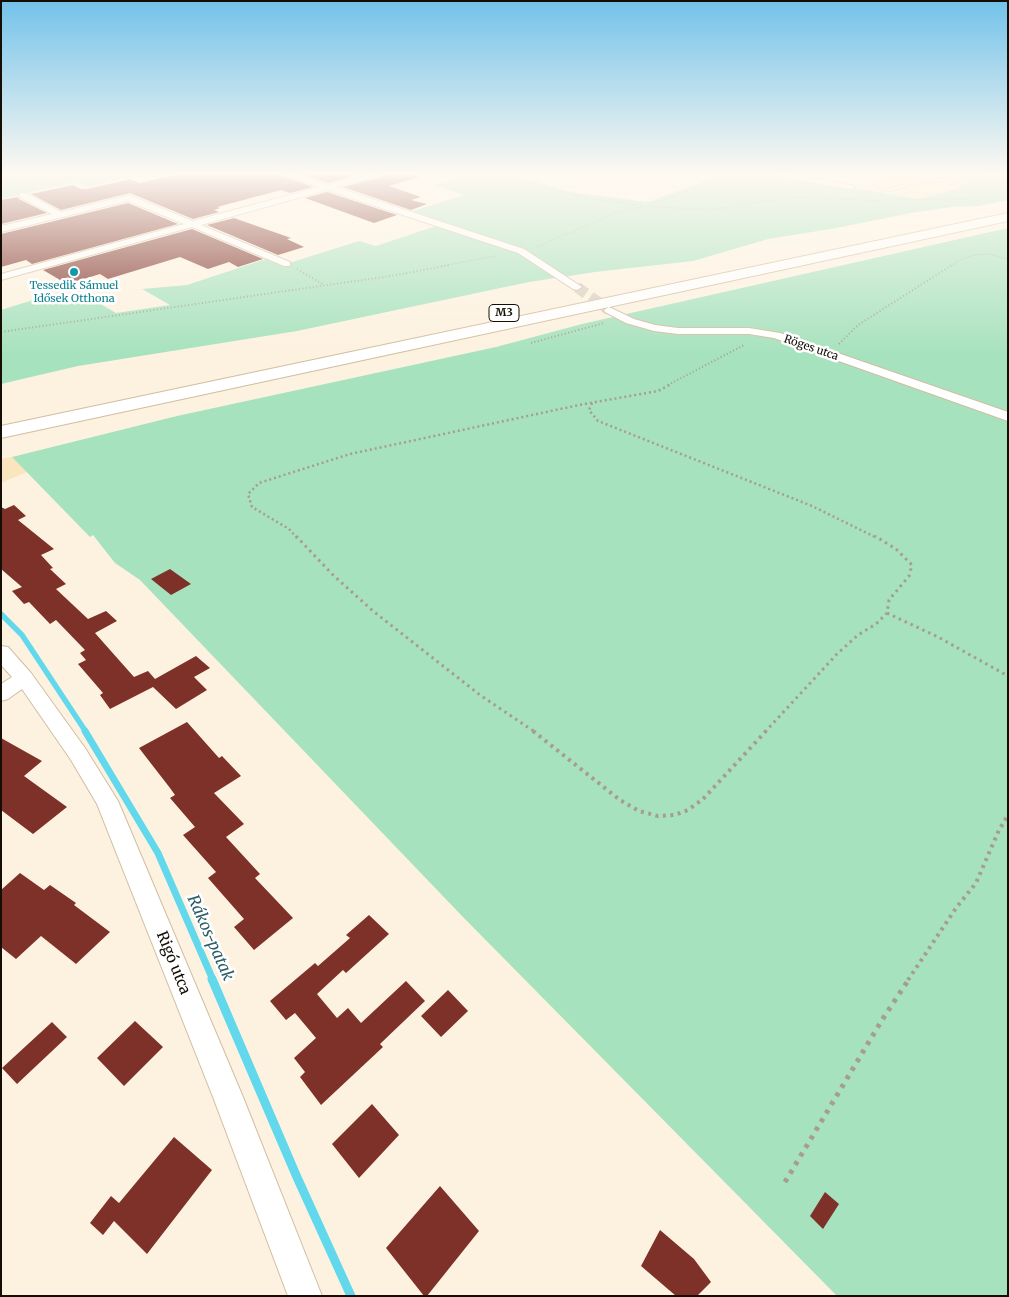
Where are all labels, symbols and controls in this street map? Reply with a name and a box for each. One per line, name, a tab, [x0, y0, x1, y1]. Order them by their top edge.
marker: Tessedik Sámuel Idősek Otthona	[68, 266, 80, 278]
place label: Tessedik Sámuel Idősek Otthona	[30, 279, 118, 305]
road number: M3	[489, 304, 519, 322]
street label: Röges utca	[782, 333, 840, 363]
water label: Rákos-patak	[183, 892, 237, 984]
street label: Rigó utca	[152, 929, 194, 997]

